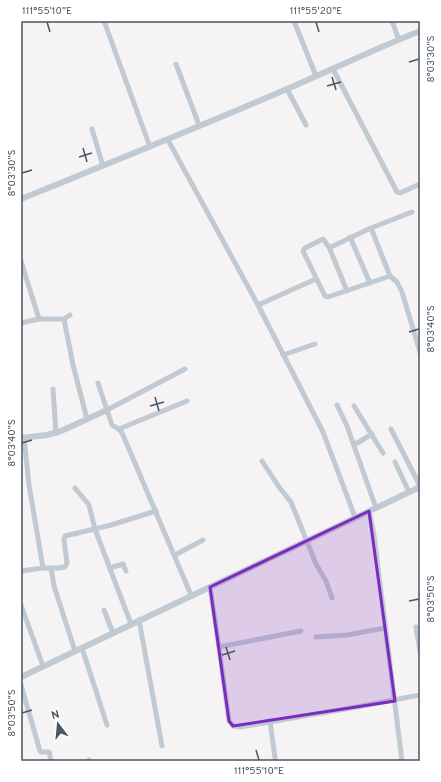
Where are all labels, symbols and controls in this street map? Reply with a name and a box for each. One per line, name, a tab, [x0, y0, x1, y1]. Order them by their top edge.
text: 111°55'10"E	[22, 5, 72, 18]
text: 111°55'20"E	[290, 5, 342, 18]
text: 8°03'30"S	[425, 35, 438, 83]
text: 8°03'30"S	[6, 149, 19, 197]
text: 8°03'40"S	[425, 305, 438, 353]
text: 8°03'40"S	[6, 419, 19, 467]
text: 8°03'50"S	[425, 575, 438, 623]
text: 8°03'50"S	[6, 689, 19, 737]
north arrow	[38, 704, 78, 744]
text: N	[50, 708, 61, 723]
text: 111°55'10"E	[234, 765, 284, 778]

